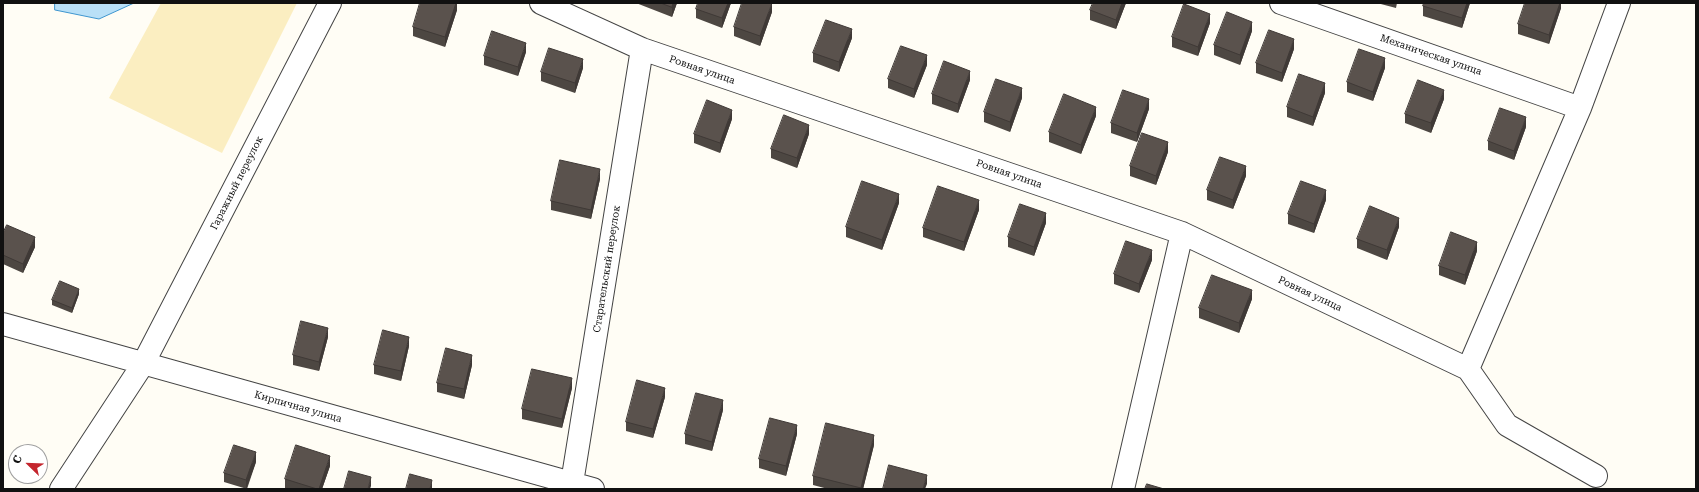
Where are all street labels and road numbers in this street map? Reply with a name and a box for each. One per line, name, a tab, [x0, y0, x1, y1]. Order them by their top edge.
street label: Механическая улица	[1379, 32, 1483, 78]
street label: Ровная улица	[668, 53, 736, 87]
street label: Гаражный переулок	[208, 134, 266, 232]
street label: Ровная улица	[975, 157, 1043, 191]
street label: Старательский переулок	[591, 204, 623, 334]
street label: Ровная улица	[1276, 274, 1344, 314]
street label: Кирпичная улица	[253, 389, 343, 425]

